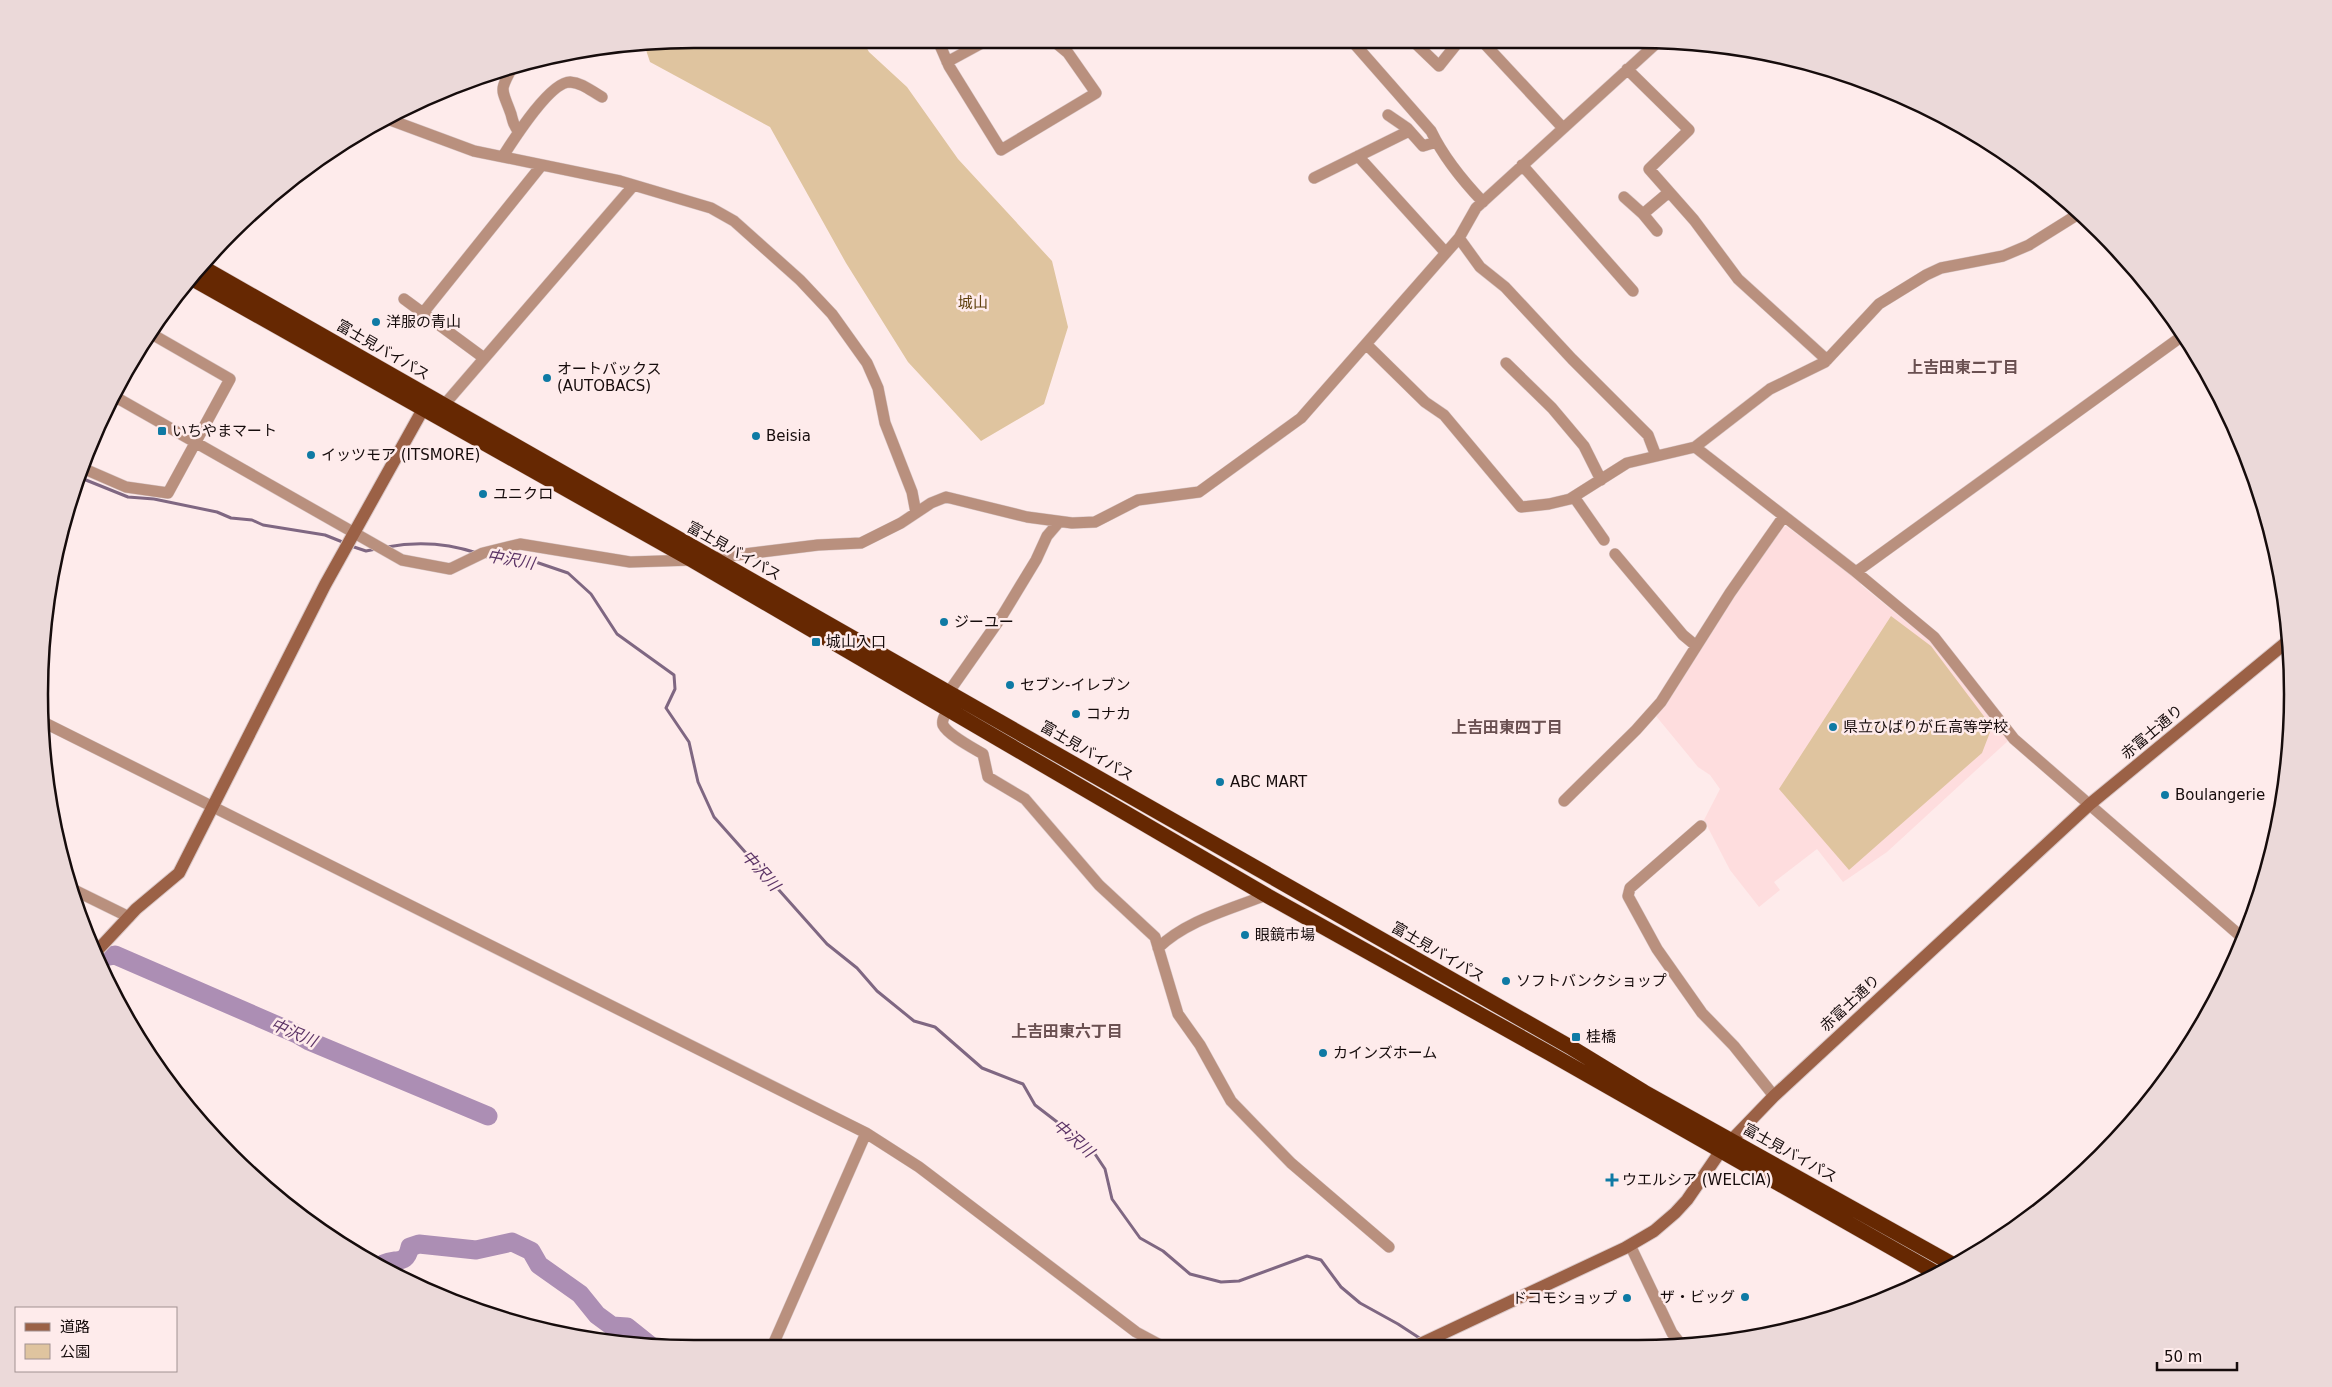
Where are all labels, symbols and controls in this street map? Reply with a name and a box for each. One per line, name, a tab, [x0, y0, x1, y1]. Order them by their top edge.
park label: 城山	[958, 294, 988, 312]
place label: 洋服の青山	[386, 313, 461, 331]
street label: 富士見バイパス	[333, 316, 433, 384]
marker: 洋服の青山	[370, 316, 382, 328]
district label: 上吉田東二丁目	[1907, 358, 2019, 377]
place label: オートバックス (AUTOBACS)	[557, 360, 662, 395]
marker: オートバックス (AUTOBACS)	[541, 372, 553, 384]
place label: いちやまマート	[172, 422, 277, 440]
marker: いちやまマート	[156, 425, 168, 437]
place label: Beisia	[766, 427, 811, 445]
marker: Beisia	[750, 430, 762, 442]
place label: イッツモア (ITSMORE)	[321, 446, 480, 464]
marker: イッツモア (ITSMORE)	[305, 449, 317, 461]
place label: ユニクロ	[493, 485, 553, 503]
marker: ユニクロ	[477, 488, 489, 500]
street label: 富士見バイパス	[684, 518, 784, 584]
water label: 中沢川	[486, 546, 538, 573]
place label: ジーユー	[954, 613, 1014, 631]
marker: ジーユー	[938, 616, 950, 628]
place label: 城山入口	[826, 633, 886, 651]
marker: 城山入口	[810, 636, 822, 648]
place label: セブン-イレブン	[1020, 676, 1130, 694]
marker: セブン-イレブン	[1004, 679, 1016, 691]
street label: 赤富士通り	[2117, 701, 2187, 763]
place label: コナカ	[1086, 705, 1131, 723]
marker: コナカ	[1070, 708, 1082, 720]
street label: 富士見バイパス	[1037, 717, 1137, 785]
district label: 上吉田東四丁目	[1451, 718, 1563, 737]
place label: 県立ひばりが丘高等学校	[1843, 718, 2008, 736]
marker: 県立ひばりが丘高等学校	[1827, 721, 1839, 733]
place label: ABC MART	[1230, 773, 1308, 791]
marker: ABC MART	[1214, 776, 1226, 788]
place label: Boulangerie	[2175, 786, 2265, 804]
marker: Boulangerie	[2159, 789, 2171, 801]
water label: 中沢川	[738, 846, 785, 896]
street label: 富士見バイパス	[1388, 918, 1488, 986]
place label: 眼鏡市場	[1255, 926, 1315, 944]
marker: 眼鏡市場	[1239, 929, 1251, 941]
street label: 赤富士通り	[1816, 971, 1884, 1035]
place label: ソフトバンクショップ	[1516, 972, 1667, 990]
marker: ソフトバンクショップ	[1500, 975, 1512, 987]
water label: 中沢川	[268, 1014, 321, 1051]
district label: 上吉田東六丁目	[1011, 1022, 1123, 1041]
place label: 桂橋	[1586, 1028, 1616, 1046]
marker: 桂橋	[1570, 1031, 1582, 1043]
place label: カインズホーム	[1333, 1044, 1437, 1062]
marker: カインズホーム	[1317, 1047, 1329, 1059]
water label: 中沢川	[1049, 1115, 1100, 1163]
street label: 富士見バイパス	[1740, 1120, 1840, 1186]
place label: ウエルシア (WELCIA)	[1622, 1171, 1771, 1189]
marker: ウエルシア (WELCIA)	[1606, 1174, 1618, 1186]
place label: ザ・ビッグ	[1660, 1288, 1735, 1306]
place label: ドコモショップ	[1512, 1289, 1617, 1307]
marker: ザ・ビッグ	[1739, 1291, 1751, 1303]
marker: ドコモショップ	[1621, 1292, 1633, 1304]
legend	[15, 1307, 178, 1372]
text: 道路	[60, 1318, 90, 1336]
scale bar	[2157, 1340, 2237, 1372]
text: 公園	[60, 1343, 90, 1361]
text: 50 m	[2164, 1348, 2202, 1366]

